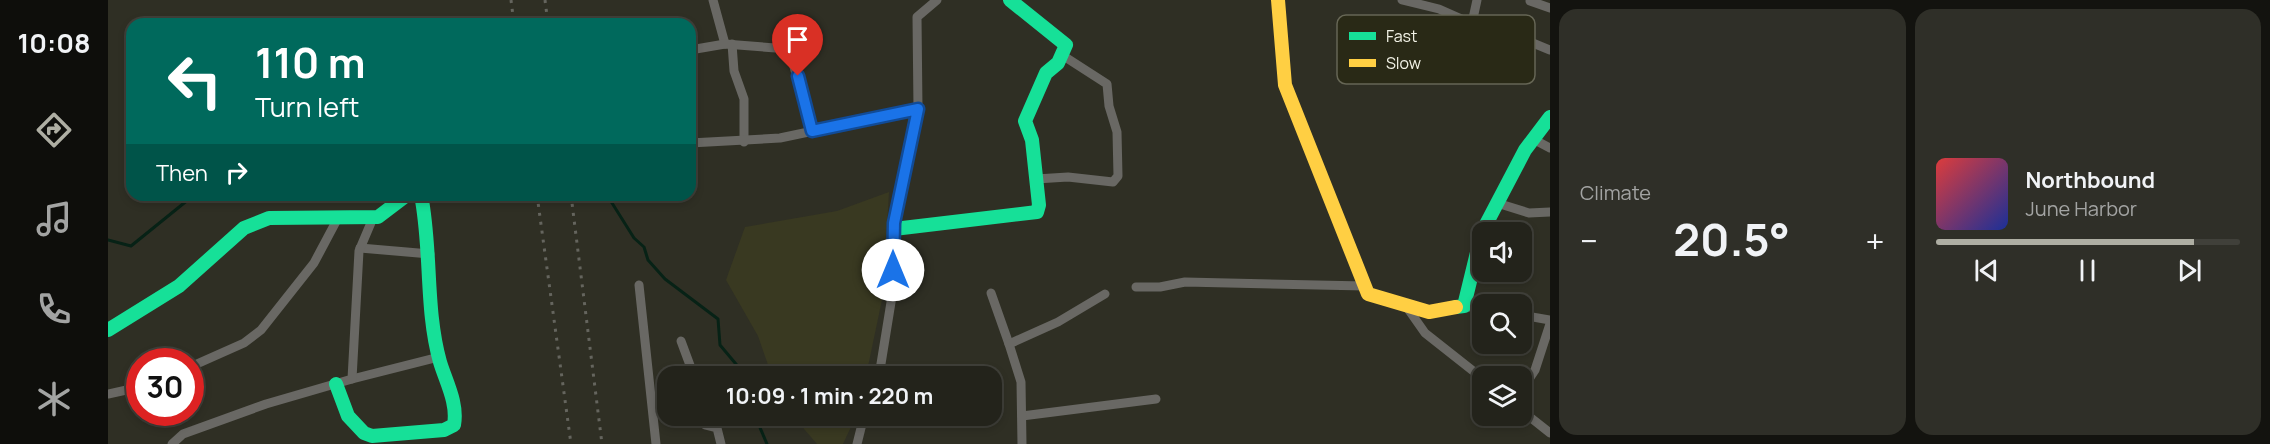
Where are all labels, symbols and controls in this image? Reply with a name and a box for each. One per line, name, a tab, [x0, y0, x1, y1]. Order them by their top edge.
pin	[772, 14, 823, 76]
legend	[1337, 15, 1535, 84]
icon: arrive	[781, 23, 814, 56]
text: 10:08	[17, 24, 91, 61]
text: Fast	[1386, 25, 1417, 47]
text: 110 m	[255, 33, 366, 91]
icon: left	[156, 42, 234, 120]
text: Slow	[1386, 52, 1421, 74]
text: Turn left	[255, 88, 359, 125]
icon: directions	[33, 109, 75, 151]
icon: right	[220, 156, 253, 189]
text: Then	[156, 158, 208, 188]
text: Northbound	[2026, 165, 2155, 195]
text: Climate	[1580, 179, 1651, 206]
text: June Harbor	[2026, 195, 2137, 222]
icon: music	[33, 198, 75, 240]
text: 20.5°	[1673, 208, 1790, 270]
text: −	[1580, 218, 1598, 263]
text: +	[1865, 218, 1884, 263]
map controls	[1472, 222, 1532, 426]
button: sound	[1472, 222, 1532, 282]
position arrow	[861, 238, 925, 302]
icon: previous	[1970, 254, 2003, 287]
icon: pause	[2071, 254, 2104, 287]
icon: next	[2173, 254, 2206, 287]
icon: phone	[33, 288, 75, 330]
button: search	[1472, 294, 1532, 354]
speed limit sign: 30	[126, 348, 204, 426]
button: layers	[1472, 366, 1532, 426]
icon: climate	[33, 378, 75, 420]
text: 10:09 · 1 min · 220 m	[726, 381, 933, 411]

